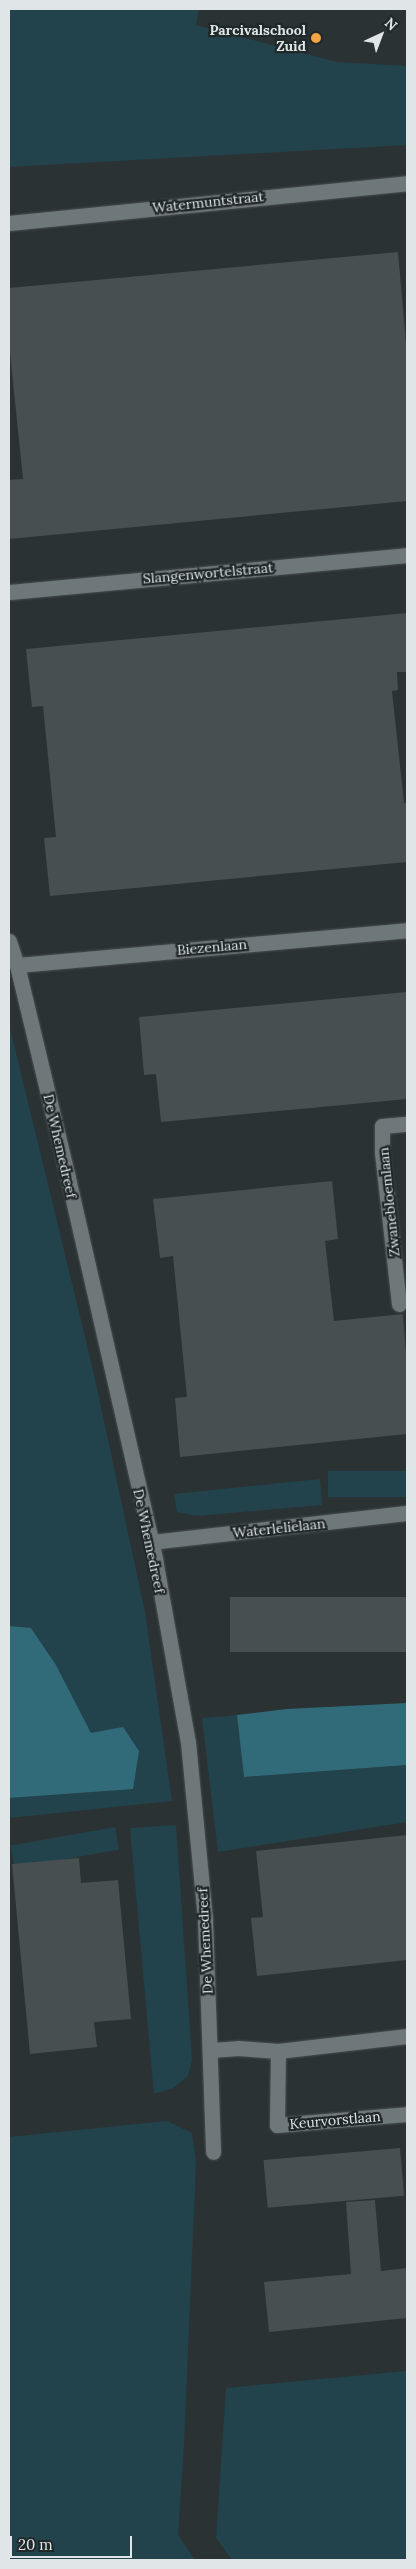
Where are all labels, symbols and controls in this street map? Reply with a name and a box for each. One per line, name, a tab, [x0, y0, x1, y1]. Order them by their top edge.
north arrow	[356, 10, 406, 60]
text: N	[381, 14, 401, 34]
place label: Parcivalschool Zuid	[209, 22, 306, 54]
marker: Parcivalschool Zuid	[310, 32, 322, 44]
street label: Watermuntstraat	[151, 188, 265, 216]
street label: Slangenwortelstraat	[142, 559, 274, 587]
street label: Biezenlaan	[176, 936, 248, 958]
street label: De Whemedreef	[40, 1092, 80, 1200]
street label: Zwanebloemlaan	[375, 1147, 403, 1257]
street label: De Whemedreef	[130, 1487, 168, 1595]
street label: Waterlelielaan	[232, 1515, 326, 1541]
street label: De Whemedreef	[194, 1888, 216, 1994]
street label: Keurvorstlaan	[289, 2108, 381, 2132]
scale bar	[12, 2526, 135, 2558]
text: 20 m	[18, 2535, 53, 2554]

